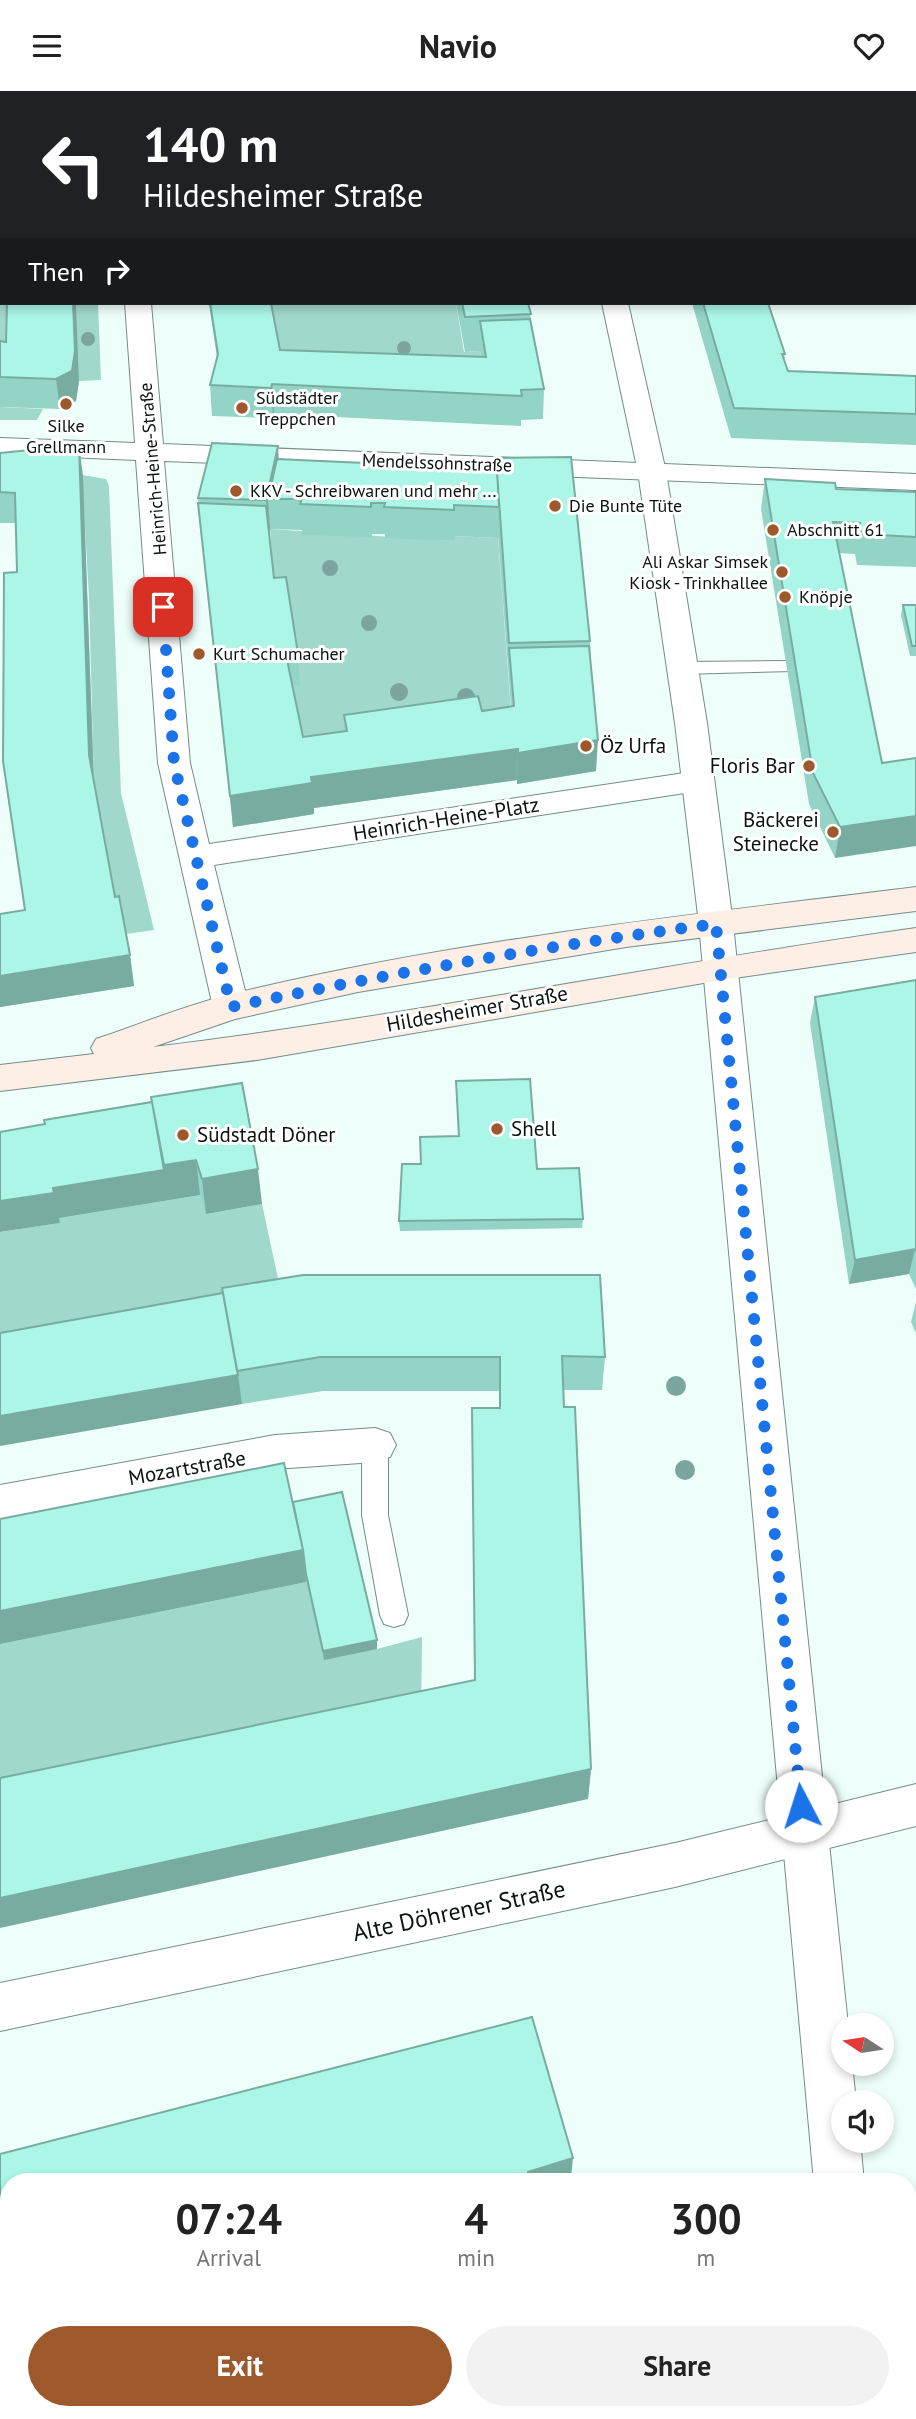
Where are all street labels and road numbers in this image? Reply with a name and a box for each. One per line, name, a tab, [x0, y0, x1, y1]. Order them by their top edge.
street label: Heinrich-Heine-Straße	[133, 382, 172, 556]
street label: Mendelssohnstraße	[361, 448, 513, 477]
street label: Heinrich-Heine-Platz	[351, 790, 541, 847]
street label: Hildesheimer Straße	[384, 979, 570, 1038]
street label: Mozartstraße	[126, 1444, 248, 1491]
street label: Alte Döhrener Straße	[350, 1873, 568, 1948]

